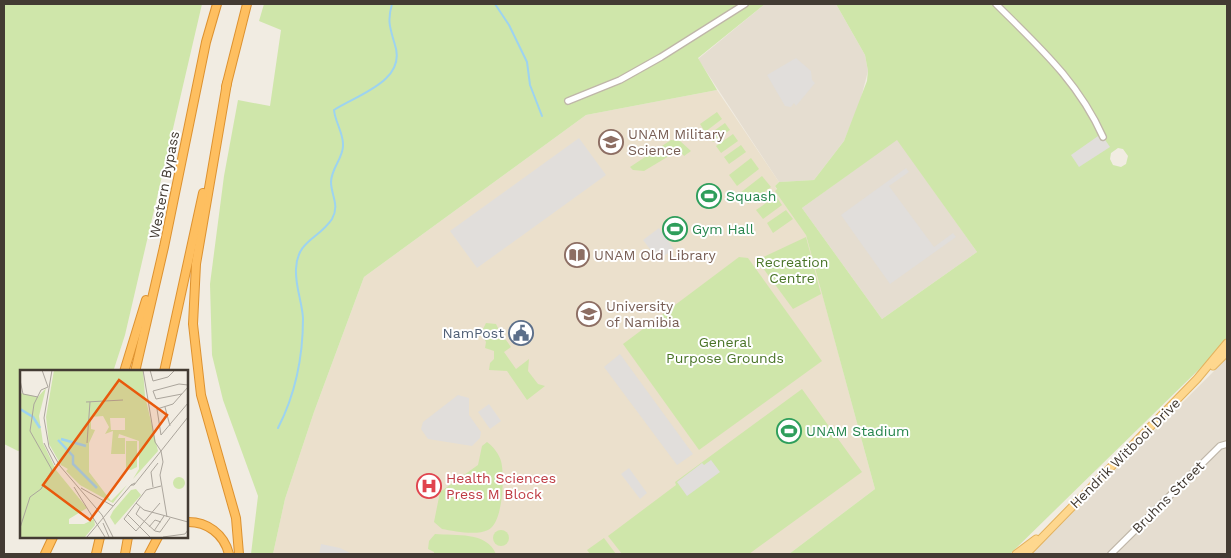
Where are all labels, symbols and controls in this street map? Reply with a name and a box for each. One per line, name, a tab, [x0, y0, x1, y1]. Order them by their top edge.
place label: UNAM Military Science	[628, 126, 725, 158]
school or university icon: UNAM Military Science	[598, 129, 624, 155]
street label: Western Bypass	[146, 130, 182, 240]
sports icon: Squash	[696, 183, 722, 209]
place label: Squash	[726, 188, 776, 204]
sports icon: Gym Hall	[662, 216, 688, 242]
place label: Gym Hall	[692, 221, 755, 237]
library icon: UNAM Old Library	[564, 242, 590, 268]
place label: UNAM Old Library	[594, 247, 716, 263]
park label: Recreation Centre	[756, 254, 828, 286]
place label: University of Namibia	[606, 298, 680, 330]
school or university icon: University of Namibia	[576, 301, 602, 327]
public building icon: NamPost	[508, 320, 534, 346]
place label: NamPost	[443, 325, 504, 341]
park label: General Purpose Grounds	[666, 334, 784, 366]
inset map	[20, 370, 188, 538]
street label: Hendrik Witbooi Drive	[1067, 395, 1183, 511]
sports icon: UNAM Stadium	[776, 418, 802, 444]
place label: UNAM Stadium	[806, 423, 909, 439]
street label: Bruhns Street	[1129, 458, 1207, 536]
place label: Health Sciences Press M Block	[446, 470, 556, 502]
hospital icon: Health Sciences Press M Block	[416, 473, 442, 499]

